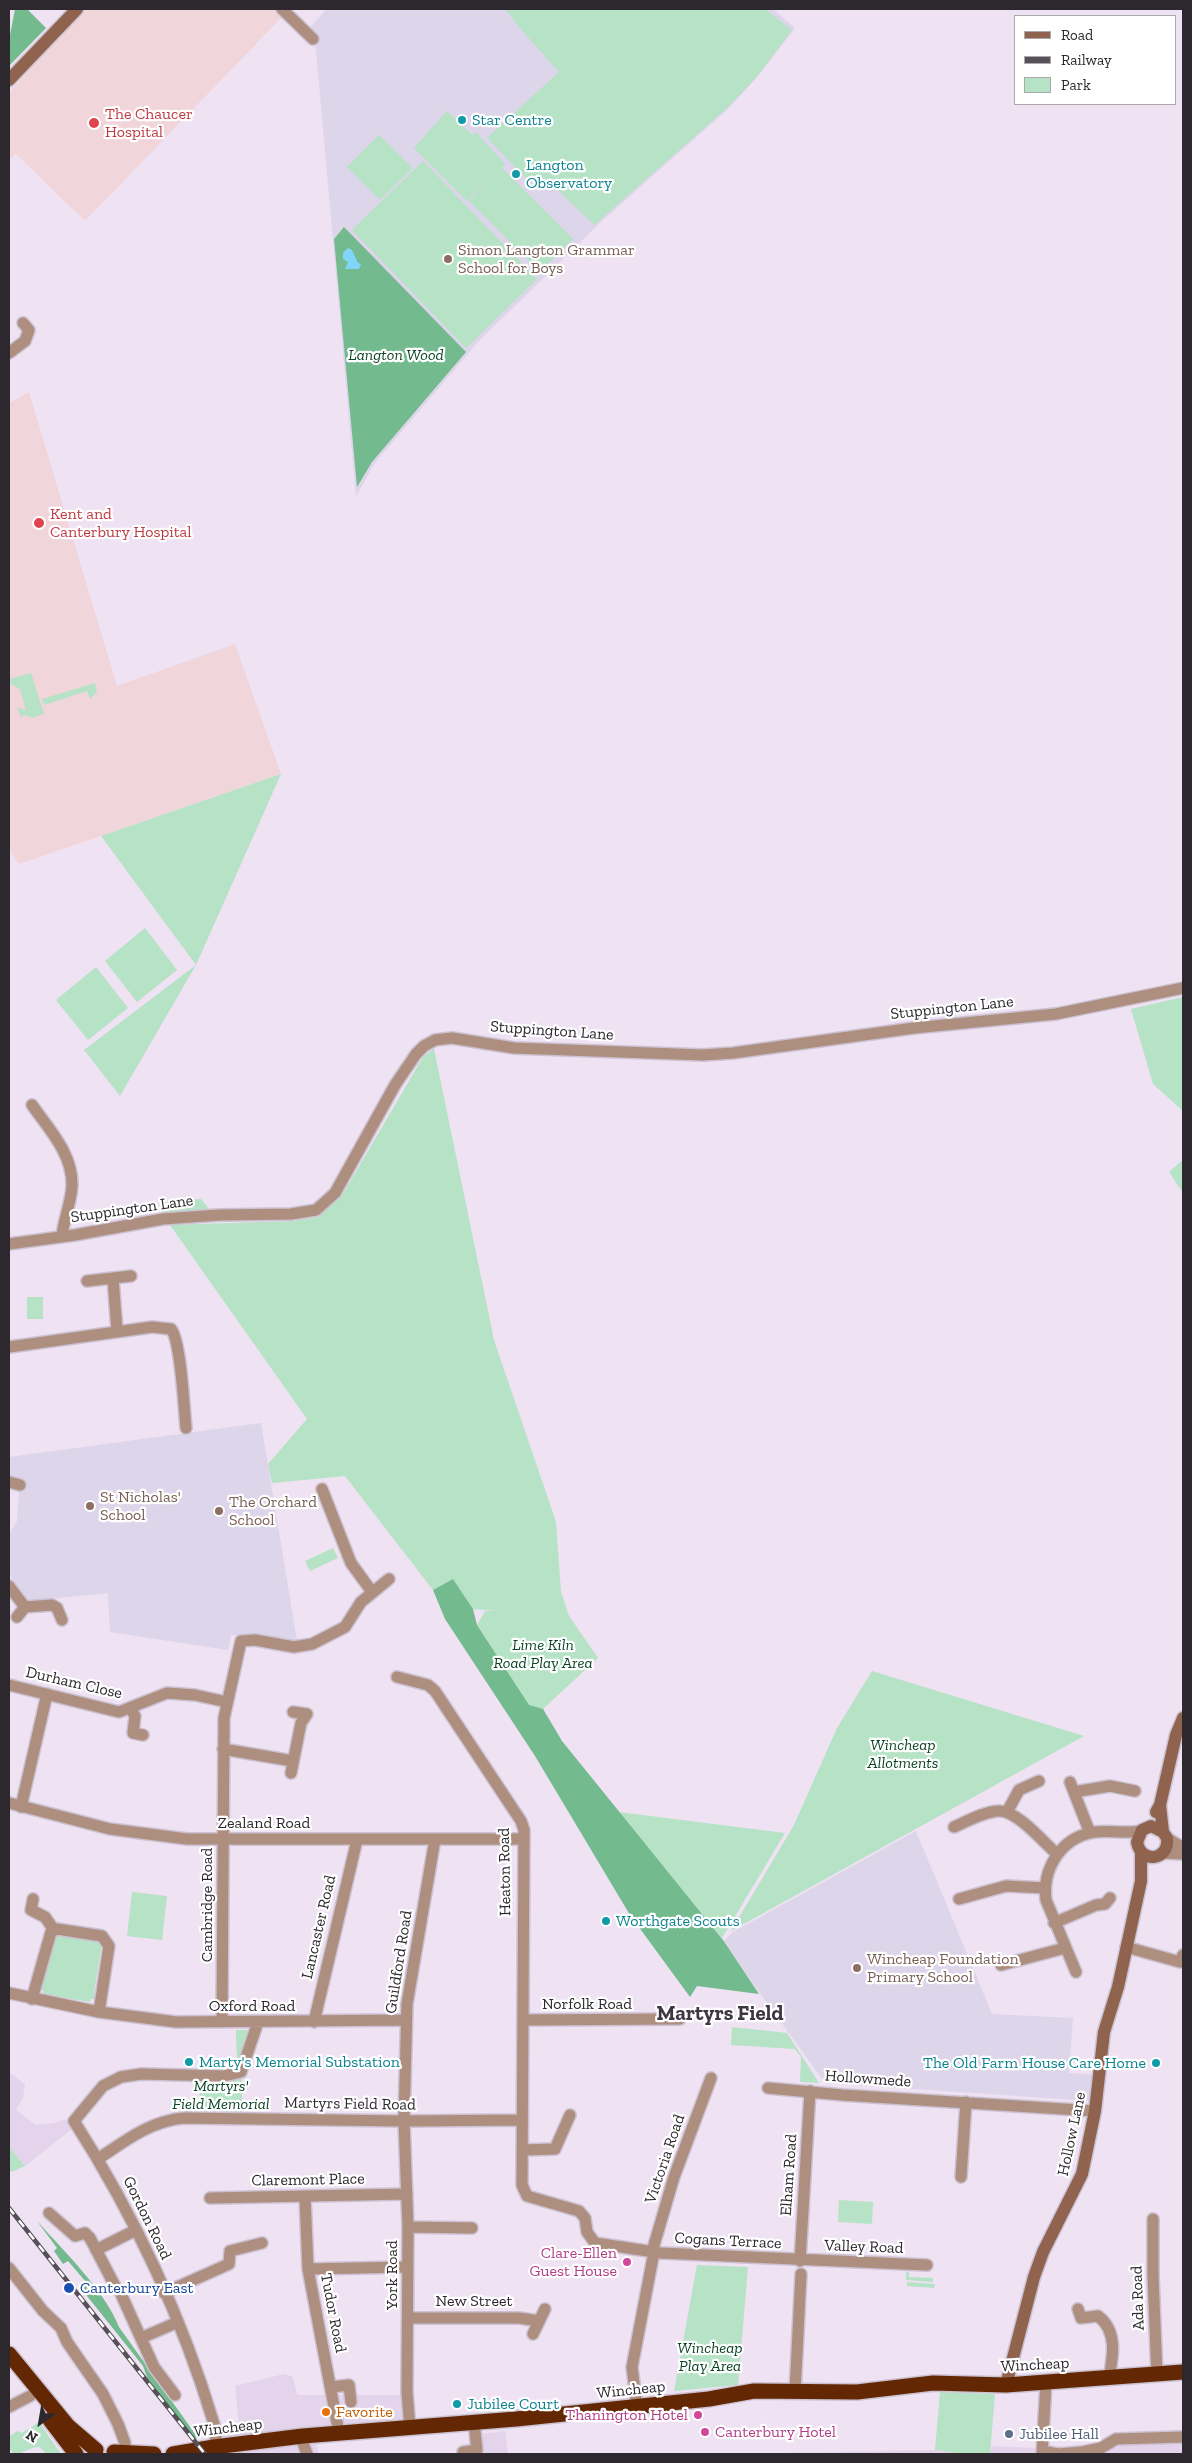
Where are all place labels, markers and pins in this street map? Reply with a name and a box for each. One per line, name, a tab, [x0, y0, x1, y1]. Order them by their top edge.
place label: The Chaucer Hospital	[105, 104, 193, 142]
place label: Star Centre	[472, 110, 552, 130]
marker: Star Centre	[456, 114, 468, 126]
marker: The Chaucer Hospital	[87, 116, 101, 130]
place label: Langton Observatory	[526, 155, 612, 193]
marker: Langton Observatory	[510, 168, 522, 180]
place label: Simon Langton Grammar School for Boys	[458, 240, 635, 278]
marker: Simon Langton Grammar School for Boys	[442, 253, 454, 265]
place label: Kent and Canterbury Hospital	[50, 504, 192, 542]
marker: Kent and Canterbury Hospital	[32, 516, 46, 530]
place label: St Nicholas' School	[100, 1487, 181, 1525]
place label: The Orchard School	[229, 1492, 317, 1530]
marker: St Nicholas' School	[84, 1500, 96, 1512]
marker: The Orchard School	[213, 1505, 225, 1517]
place label: Worthgate Scouts	[616, 1911, 740, 1931]
marker: Worthgate Scouts	[600, 1915, 612, 1927]
place label: Wincheap Foundation Primary School	[867, 1949, 1019, 1987]
marker: Wincheap Foundation Primary School	[851, 1962, 863, 1974]
place label: Marty's Memorial Substation	[199, 2052, 400, 2072]
place label: The Old Farm House Care Home	[923, 2053, 1146, 2073]
marker: Marty's Memorial Substation	[183, 2056, 195, 2068]
marker: The Old Farm House Care Home	[1150, 2057, 1162, 2069]
place label: Clare-Ellen Guest House	[529, 2243, 617, 2281]
marker: Clare-Ellen Guest House	[621, 2256, 633, 2268]
place label: Canterbury East	[80, 2278, 194, 2298]
marker: Canterbury East	[62, 2281, 76, 2295]
place label: Jubilee Court	[467, 2394, 559, 2414]
marker: Jubilee Court	[451, 2398, 463, 2410]
place label: Favorite	[336, 2402, 393, 2422]
place label: Thanington Hotel	[565, 2405, 688, 2425]
marker: Favorite	[320, 2406, 332, 2418]
marker: Thanington Hotel	[692, 2409, 704, 2421]
place label: Canterbury Hotel	[715, 2422, 836, 2442]
place label: Jubilee Hall	[1019, 2424, 1099, 2444]
marker: Canterbury Hotel	[699, 2426, 711, 2438]
marker: Jubilee Hall	[1003, 2428, 1015, 2440]

